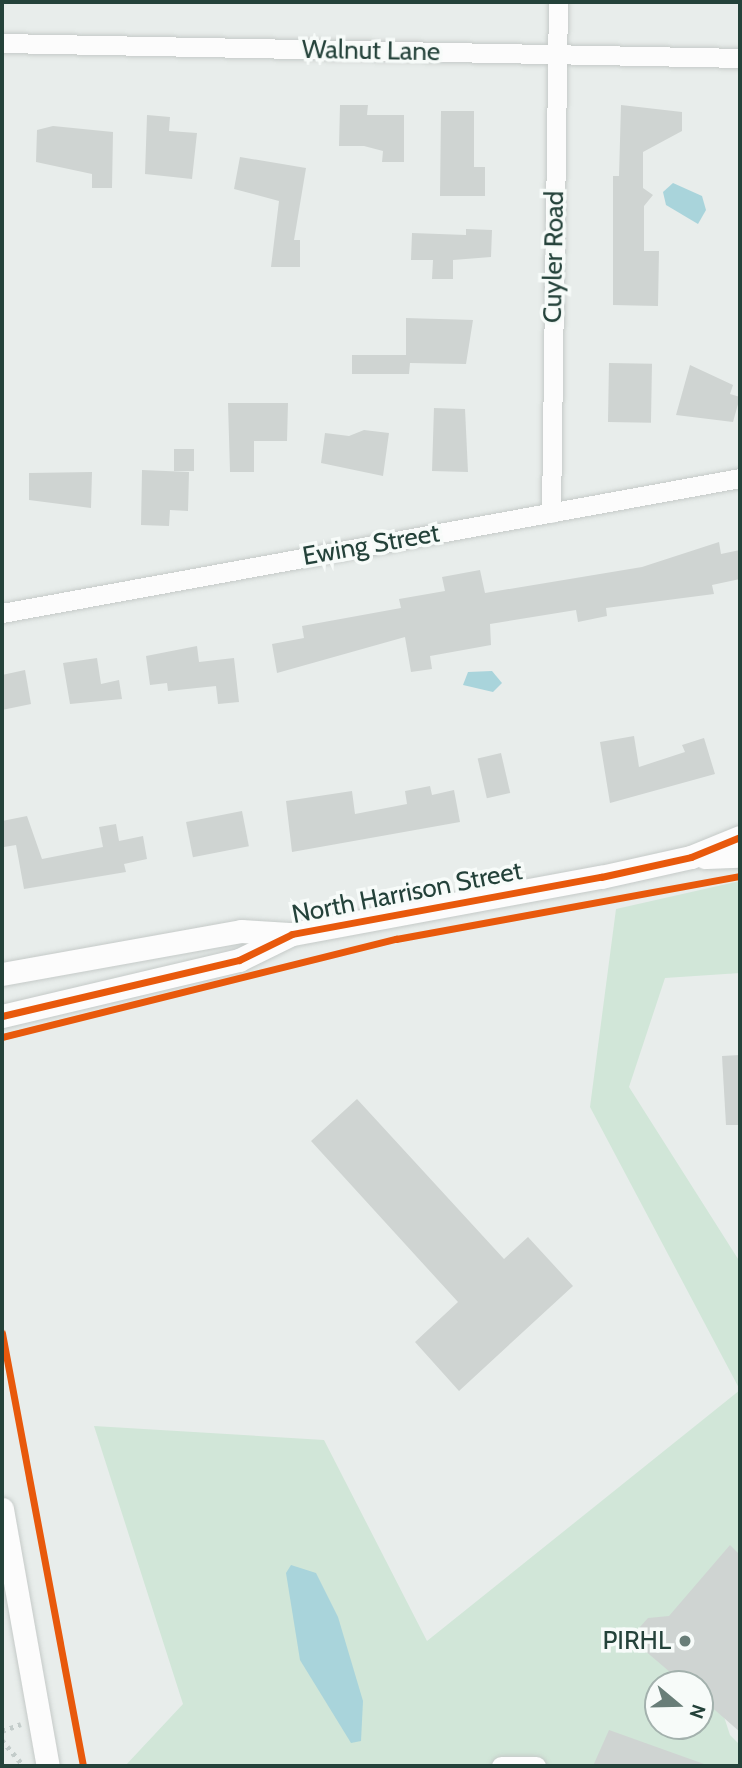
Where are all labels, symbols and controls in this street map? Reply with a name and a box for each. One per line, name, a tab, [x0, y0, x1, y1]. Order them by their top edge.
street label: Walnut Lane	[302, 34, 440, 68]
street label: Cuyler Road	[537, 191, 571, 323]
street label: Ewing Street	[300, 518, 442, 572]
street label: North Harrison Street	[289, 855, 525, 931]
place label: PIRHL	[602, 1625, 671, 1657]
marker: PIRHL	[677, 1633, 693, 1649]
north arrow	[644, 1670, 714, 1740]
text: N	[684, 1701, 710, 1721]

